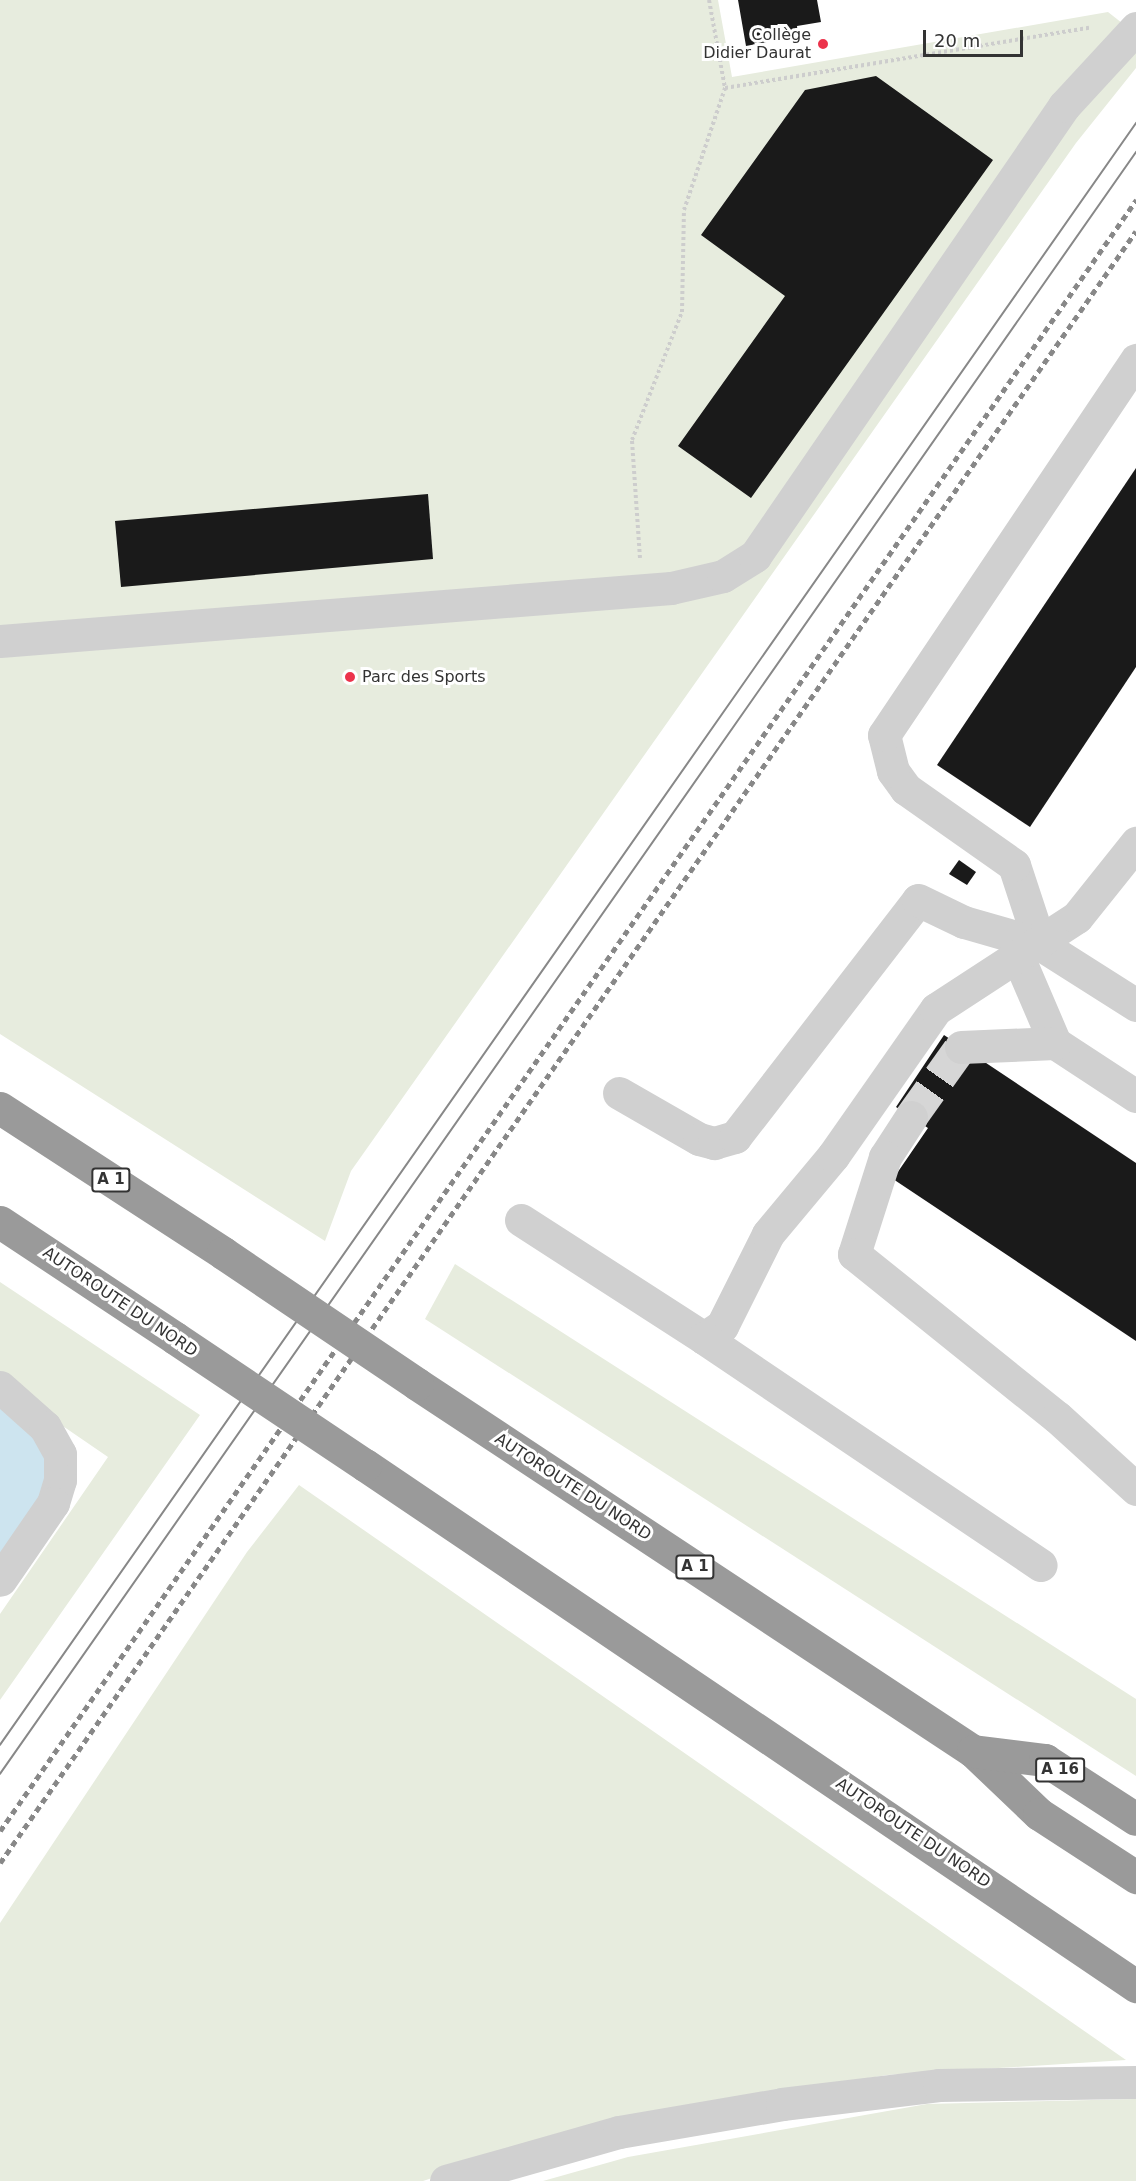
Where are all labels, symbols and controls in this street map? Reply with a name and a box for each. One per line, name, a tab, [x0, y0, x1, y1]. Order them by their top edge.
scale bar	[926, 18, 1026, 56]
place label: Collège Didier Daurat	[703, 25, 811, 63]
text: 20 m	[934, 30, 980, 51]
marker: Collège Didier Daurat	[816, 37, 830, 51]
place label: Parc des Sports	[362, 667, 486, 687]
marker: Parc des Sports	[343, 670, 357, 684]
road number: A 1	[90, 1168, 132, 1192]
street label: AUTOROUTE DU NORD	[39, 1243, 201, 1361]
street label: AUTOROUTE DU NORD	[491, 1429, 655, 1545]
road number: A 1	[674, 1555, 716, 1579]
road number: A 16	[1034, 1758, 1086, 1782]
street label: AUTOROUTE DU NORD	[832, 1774, 994, 1892]

